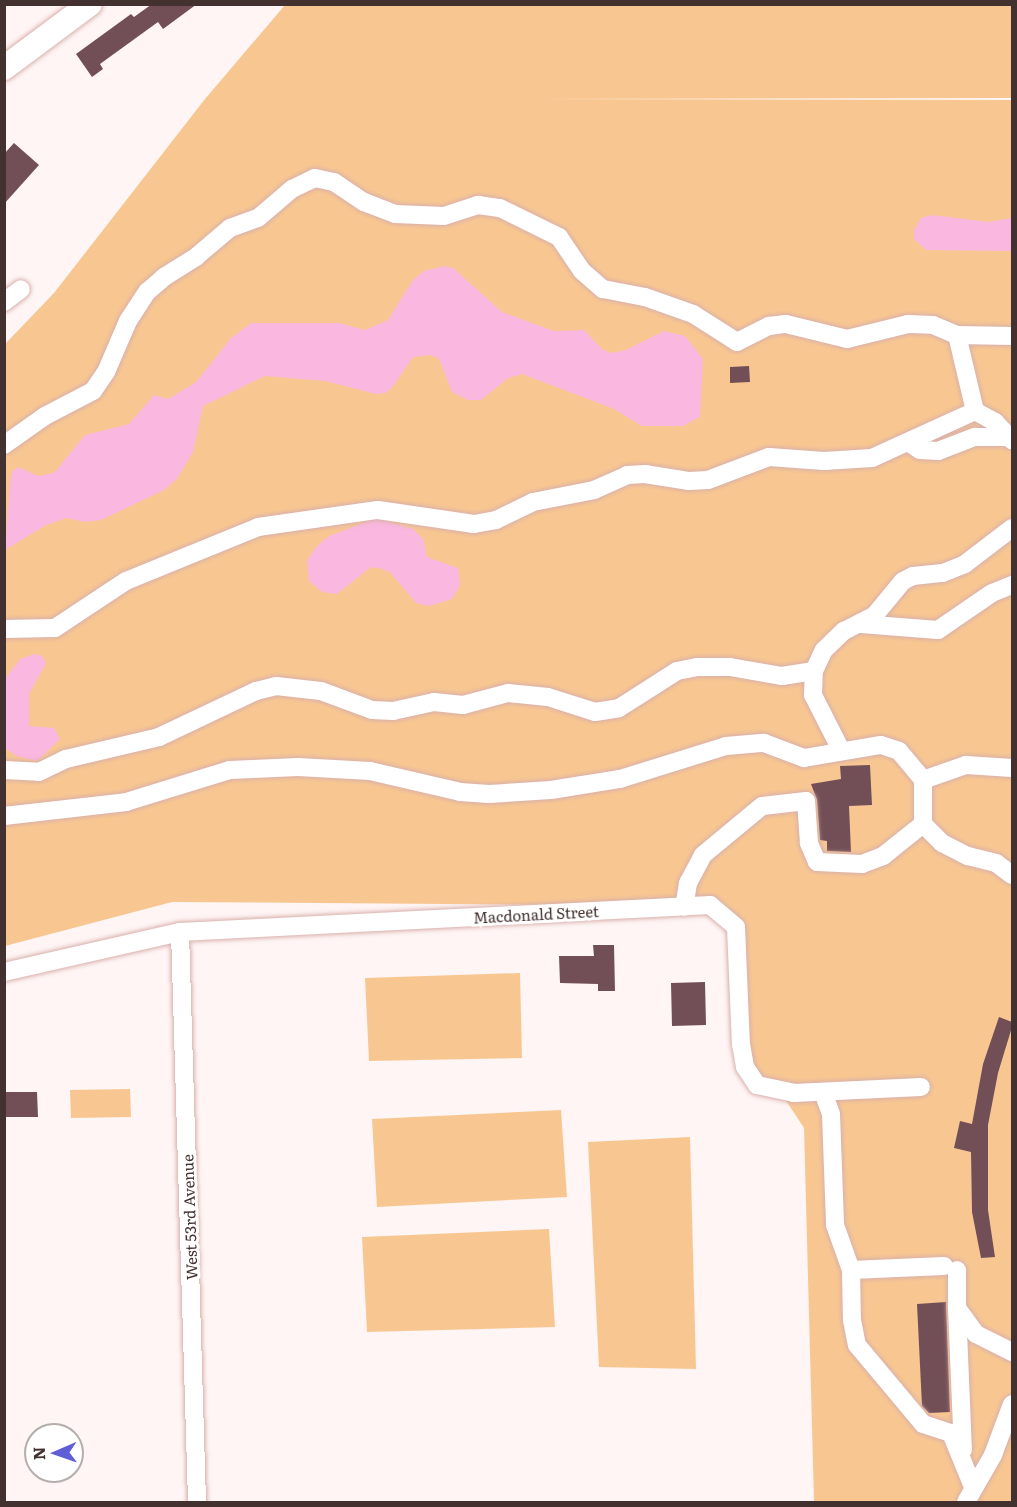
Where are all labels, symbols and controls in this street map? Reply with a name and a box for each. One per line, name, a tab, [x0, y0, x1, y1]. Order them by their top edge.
street label: Macdonald Street	[473, 902, 599, 926]
street label: West 53rd Avenue	[178, 1154, 200, 1280]
north arrow	[24, 1423, 84, 1483]
text: N	[26, 1446, 50, 1461]

